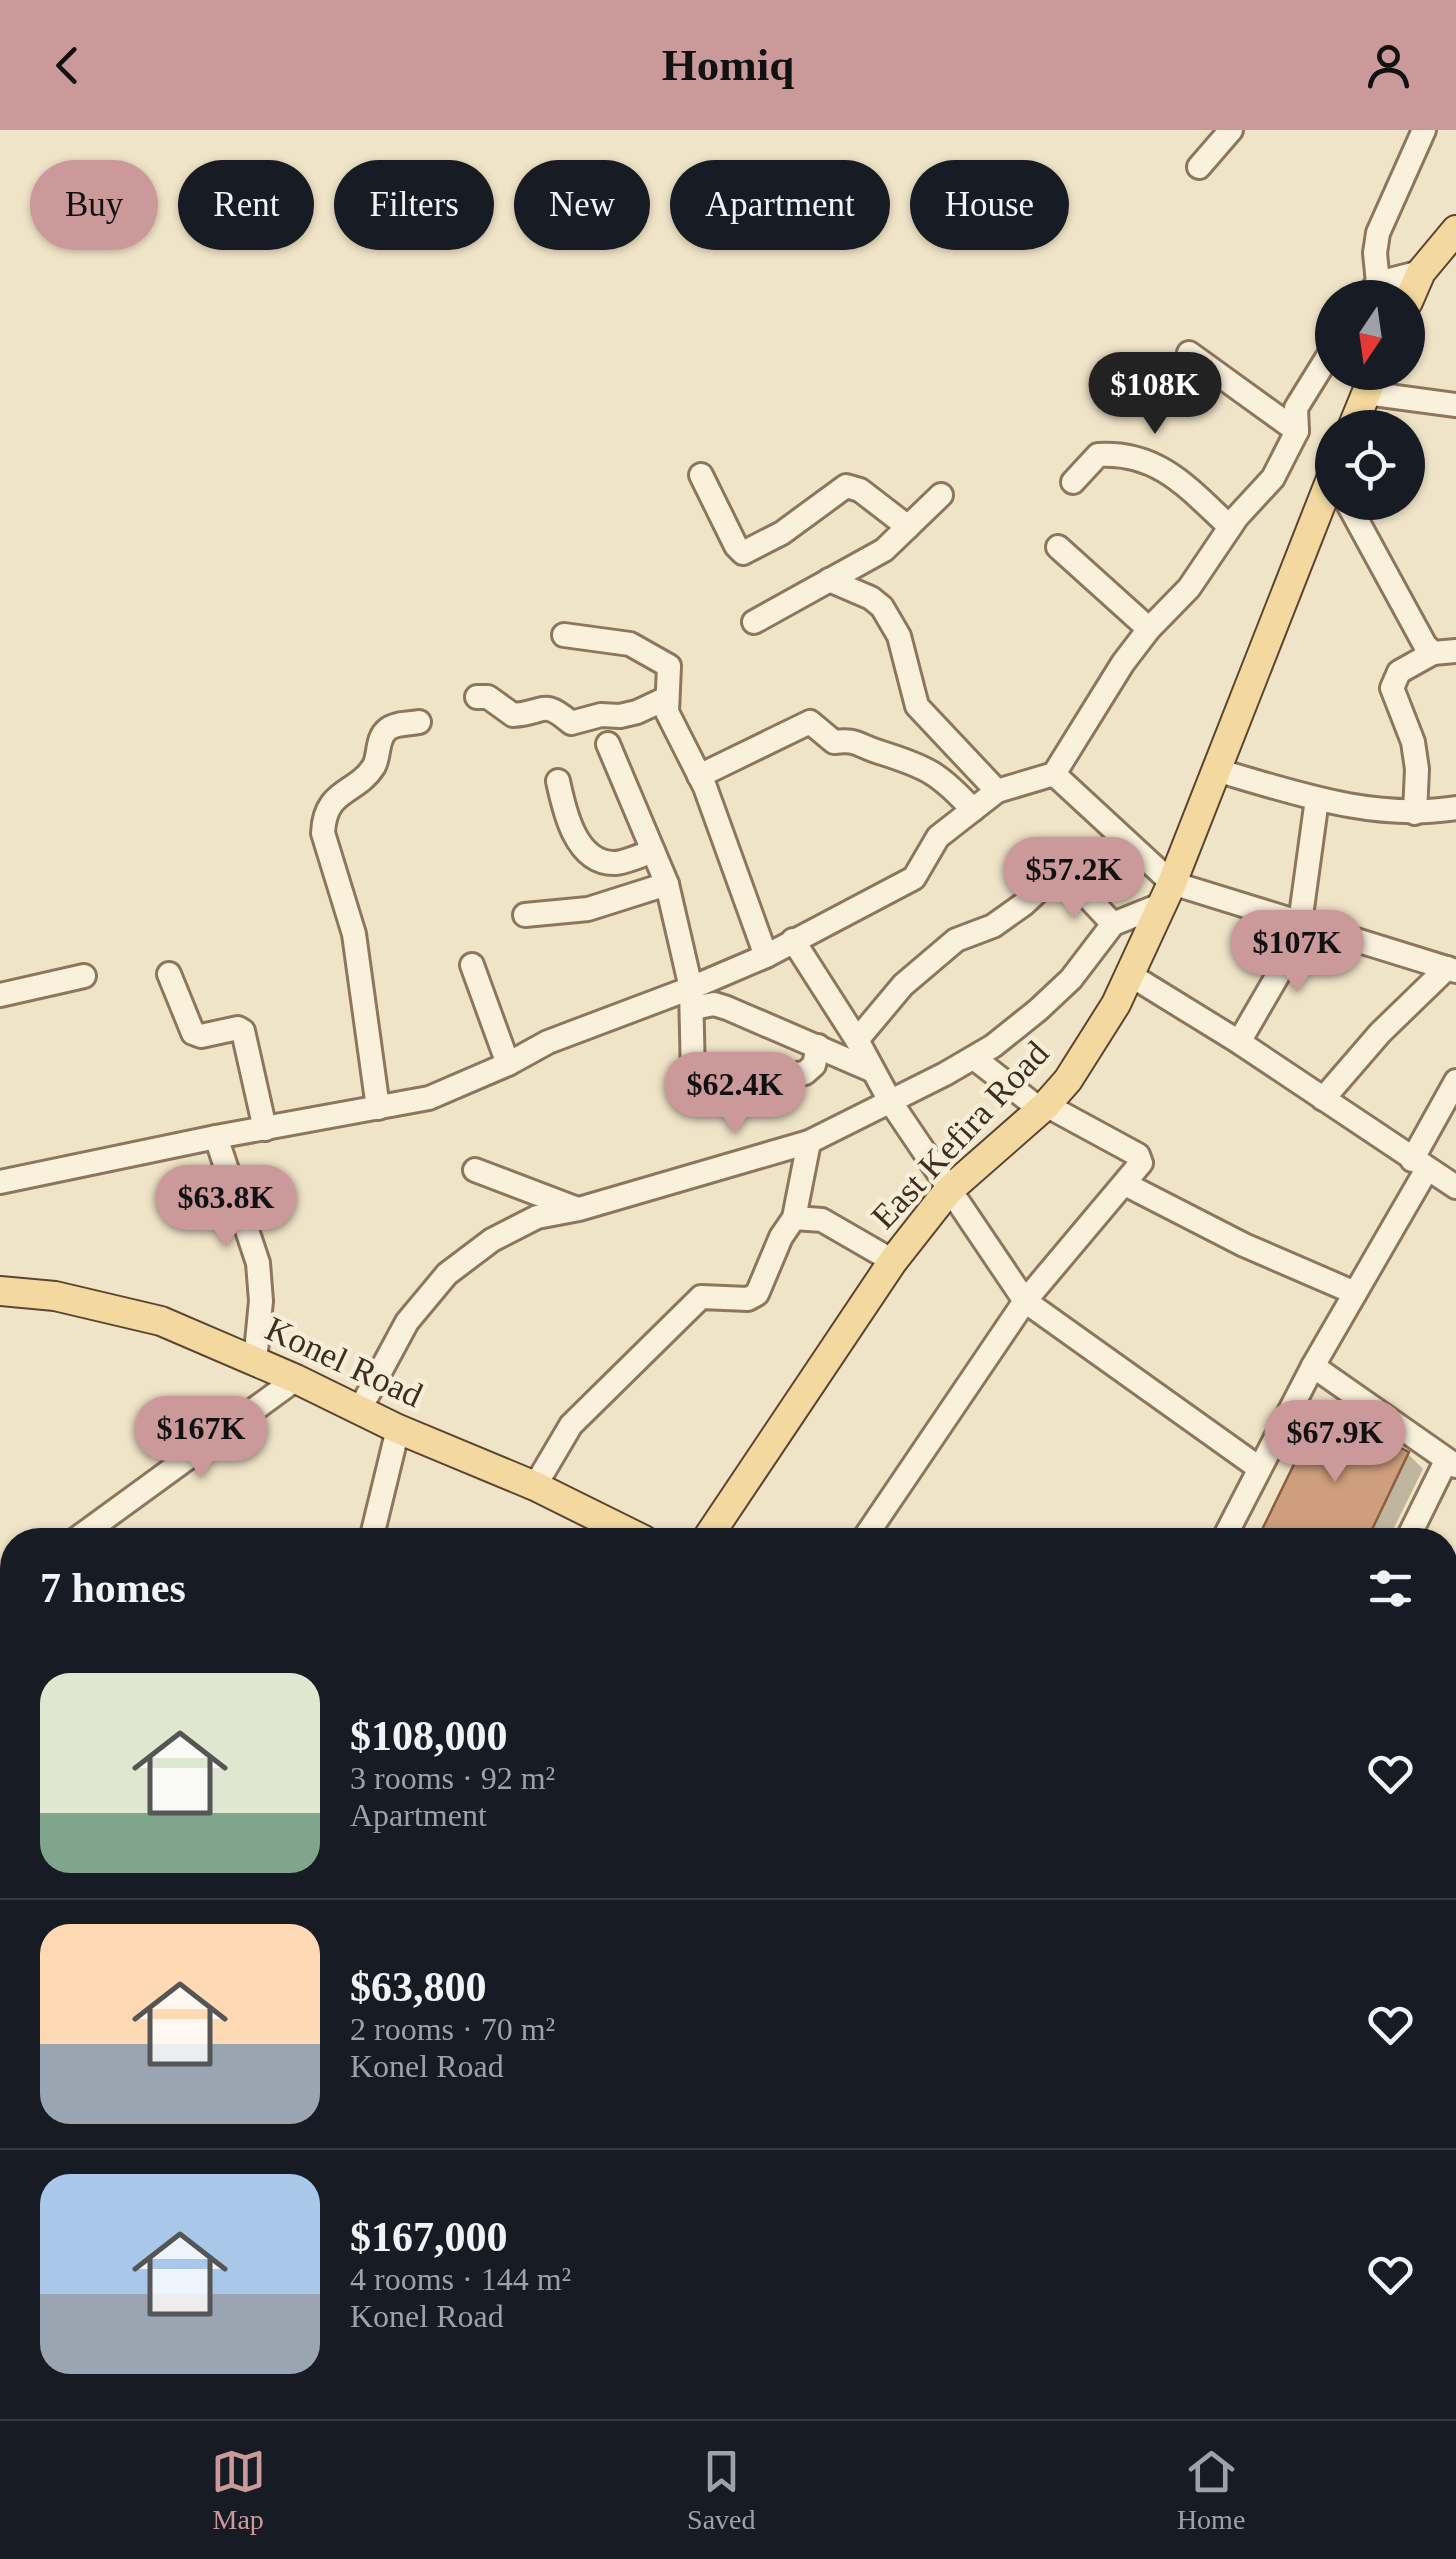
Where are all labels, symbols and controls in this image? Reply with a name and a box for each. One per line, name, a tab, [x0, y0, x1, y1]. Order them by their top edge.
icon: back	[40, 38, 95, 93]
icon: person	[1361, 38, 1416, 93]
text: Homiq	[662, 40, 794, 90]
chip: Buy	[30, 160, 158, 250]
chip: Rent	[178, 160, 314, 250]
chip: Filters	[334, 160, 494, 250]
chip: New	[514, 160, 650, 250]
chip: Apartment	[670, 160, 890, 250]
chip: House	[910, 160, 1069, 250]
north arrow	[1315, 280, 1425, 390]
map controls	[1315, 280, 1425, 520]
pin: $108K	[1085, 352, 1225, 437]
text: $108K	[1111, 366, 1199, 402]
button: locate	[1315, 410, 1425, 520]
pin: $57.2K	[993, 837, 1155, 922]
text: $57.2K	[1026, 851, 1122, 887]
pin: $107K	[1227, 910, 1367, 995]
text: $107K	[1253, 924, 1341, 960]
street label: East Kefira Road	[864, 1033, 1057, 1236]
pin: $62.4K	[654, 1052, 816, 1137]
text: $62.4K	[687, 1066, 783, 1102]
pin: $63.8K	[145, 1165, 307, 1250]
text: $63.8K	[178, 1179, 274, 1215]
street label: Konel Road	[260, 1309, 429, 1415]
pin: $167K	[131, 1396, 271, 1481]
pin: $67.9K	[1254, 1400, 1416, 1485]
text: $167K	[157, 1410, 245, 1446]
text: $67.9K	[1287, 1414, 1383, 1450]
icon: filters	[1363, 1561, 1418, 1616]
text: 7 homes	[40, 1565, 186, 1611]
icon: home	[120, 1713, 240, 1833]
text: $108,000	[350, 1713, 508, 1759]
icon: heart	[1363, 1746, 1418, 1801]
text: 3 rooms · 92 m²	[350, 1760, 555, 1796]
text: Apartment	[350, 1797, 487, 1833]
icon: home	[120, 1964, 240, 2084]
text: $63,800	[350, 1964, 487, 2010]
icon: heart	[1363, 1997, 1418, 2052]
text: 2 rooms · 70 m²	[350, 2011, 555, 2047]
text: Konel Road	[350, 2048, 504, 2084]
icon: home	[120, 2214, 240, 2334]
text: $167,000	[350, 2214, 508, 2260]
icon: heart	[1363, 2247, 1418, 2302]
text: 4 rooms · 144 m²	[350, 2261, 571, 2297]
text: Konel Road	[350, 2298, 504, 2334]
tab: Map	[211, 2444, 266, 2536]
tab: Saved	[687, 2444, 756, 2536]
tab: Home	[1177, 2444, 1245, 2536]

